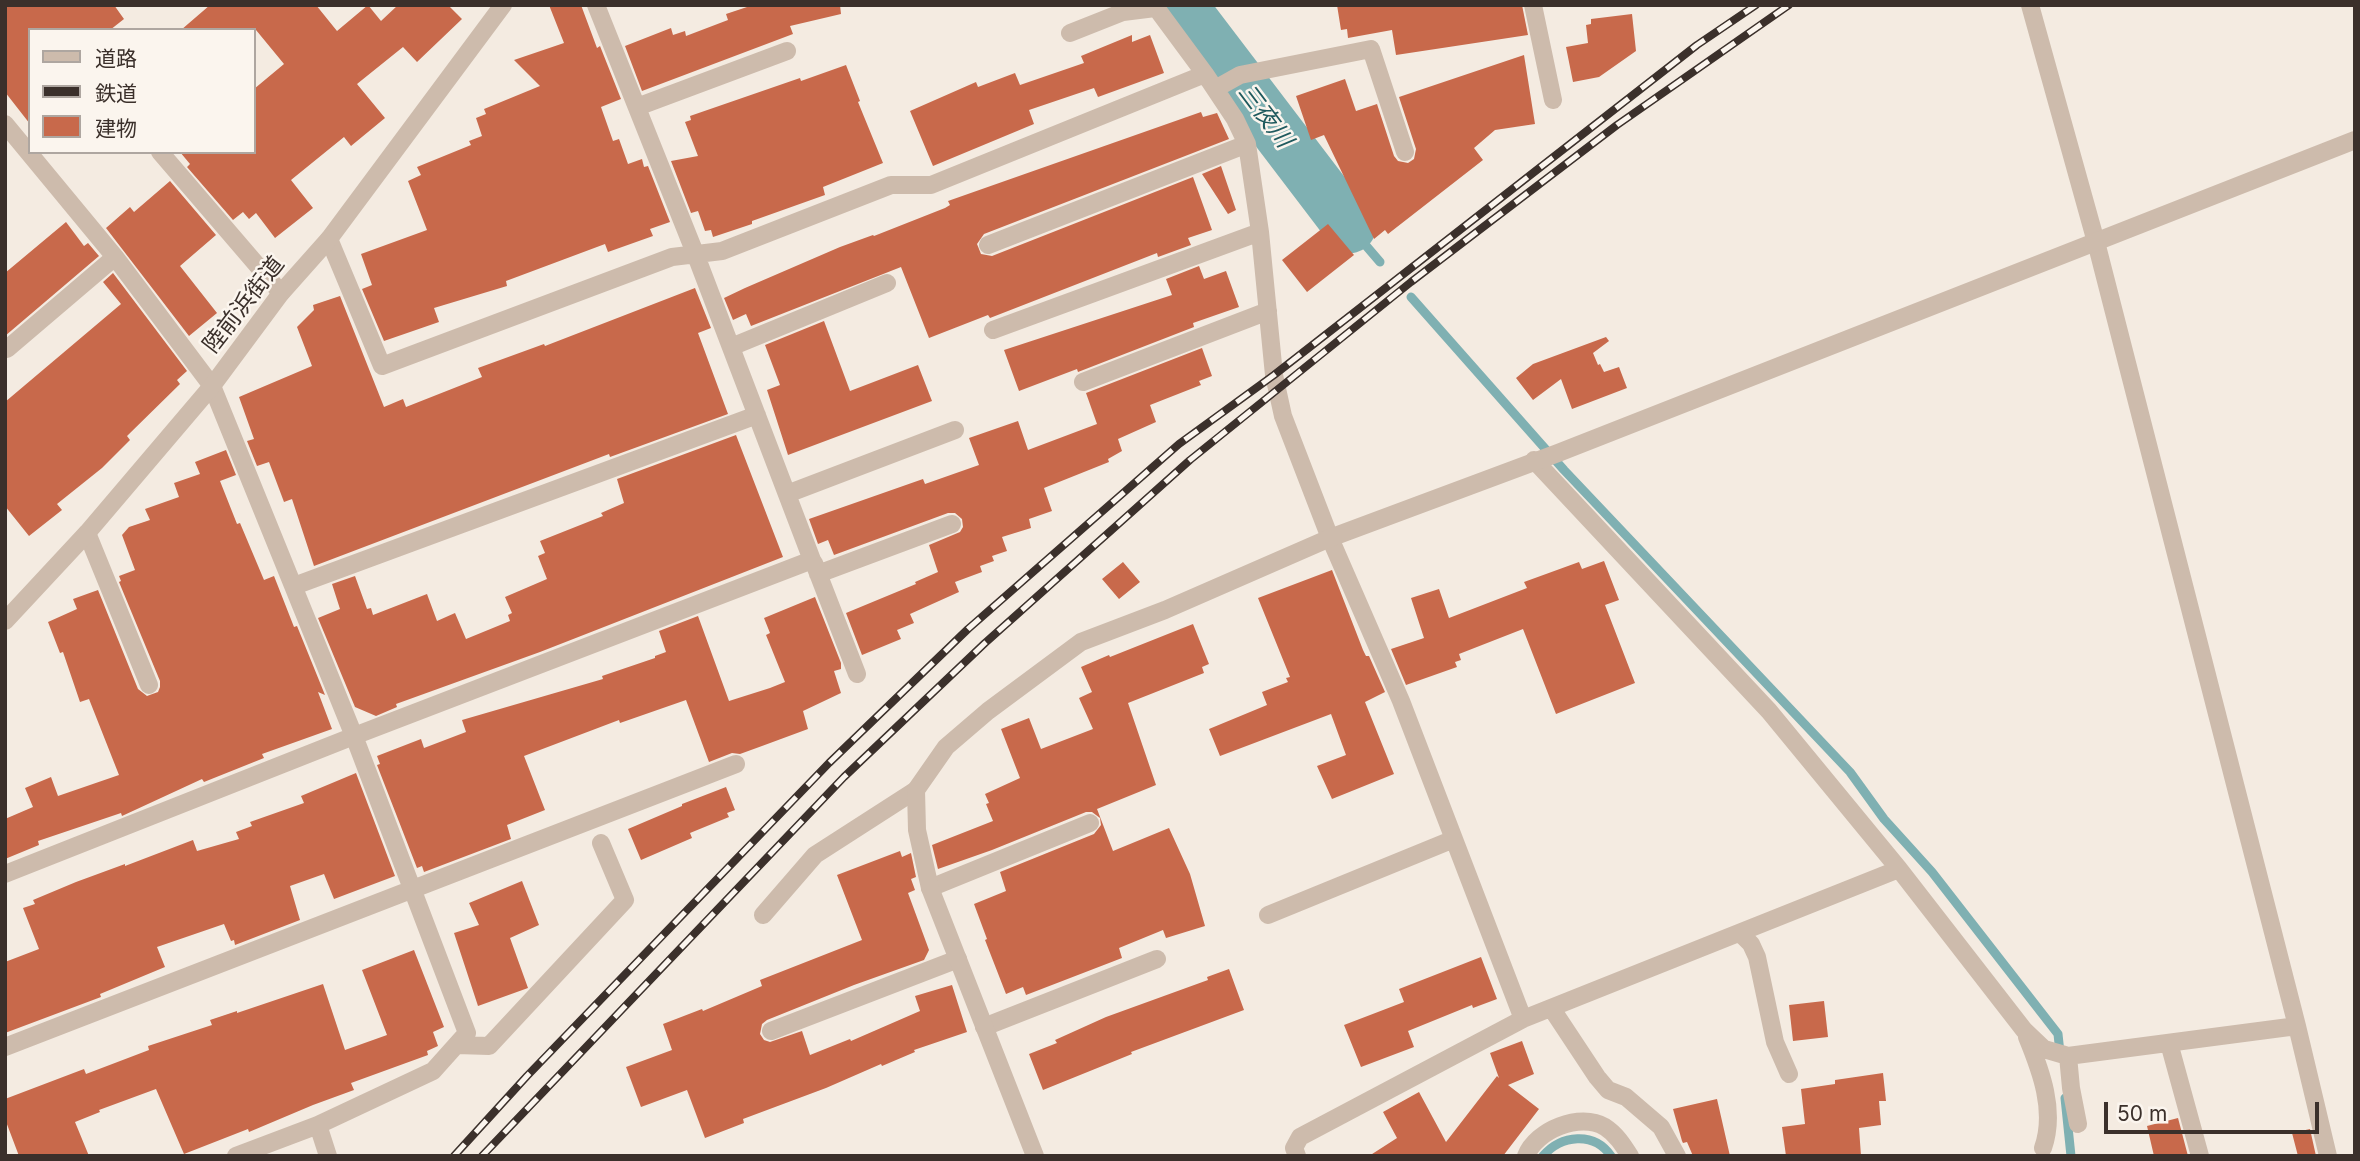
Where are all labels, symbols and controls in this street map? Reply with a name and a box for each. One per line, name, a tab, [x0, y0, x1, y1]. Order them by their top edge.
legend	[28, 28, 256, 154]
text: 道路	[95, 46, 137, 71]
water label: 三夜川	[1232, 79, 1298, 153]
text: 鉄道	[95, 81, 137, 106]
text: 建物	[95, 116, 137, 141]
street label: 陸前浜街道	[198, 251, 290, 359]
scale bar	[2108, 1088, 2323, 1132]
text: 50 m	[2117, 1101, 2167, 1126]

